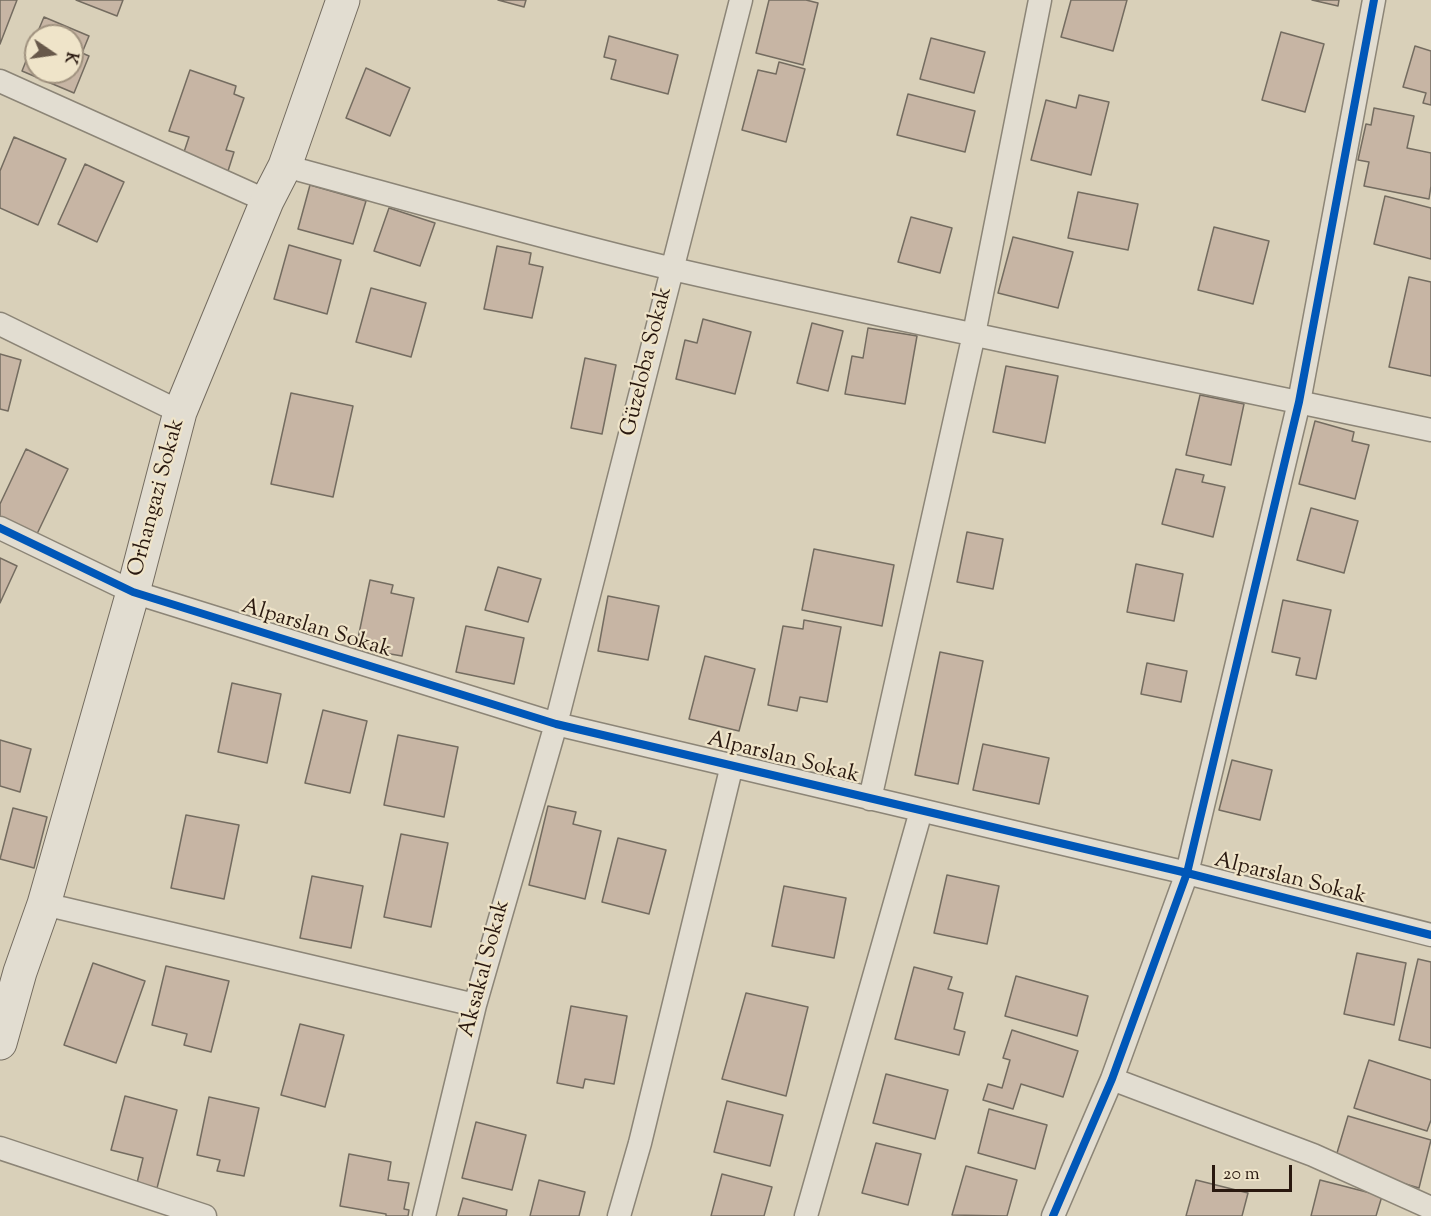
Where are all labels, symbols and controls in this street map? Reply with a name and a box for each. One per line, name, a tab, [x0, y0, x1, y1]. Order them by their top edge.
north arrow	[24, 24, 84, 84]
text: K	[58, 49, 83, 66]
street label: Güzeloba Sokak	[617, 285, 679, 439]
street label: Orhangazi Sokak	[124, 416, 192, 580]
street label: Alparslan Sokak	[238, 595, 394, 665]
street label: Alparslan Sokak	[704, 727, 862, 791]
street label: Alparslan Sokak	[1211, 848, 1369, 912]
street label: Aksakal Sokak	[455, 898, 517, 1040]
scale bar	[1215, 1153, 1294, 1191]
text: 20 m	[1223, 1162, 1260, 1188]

